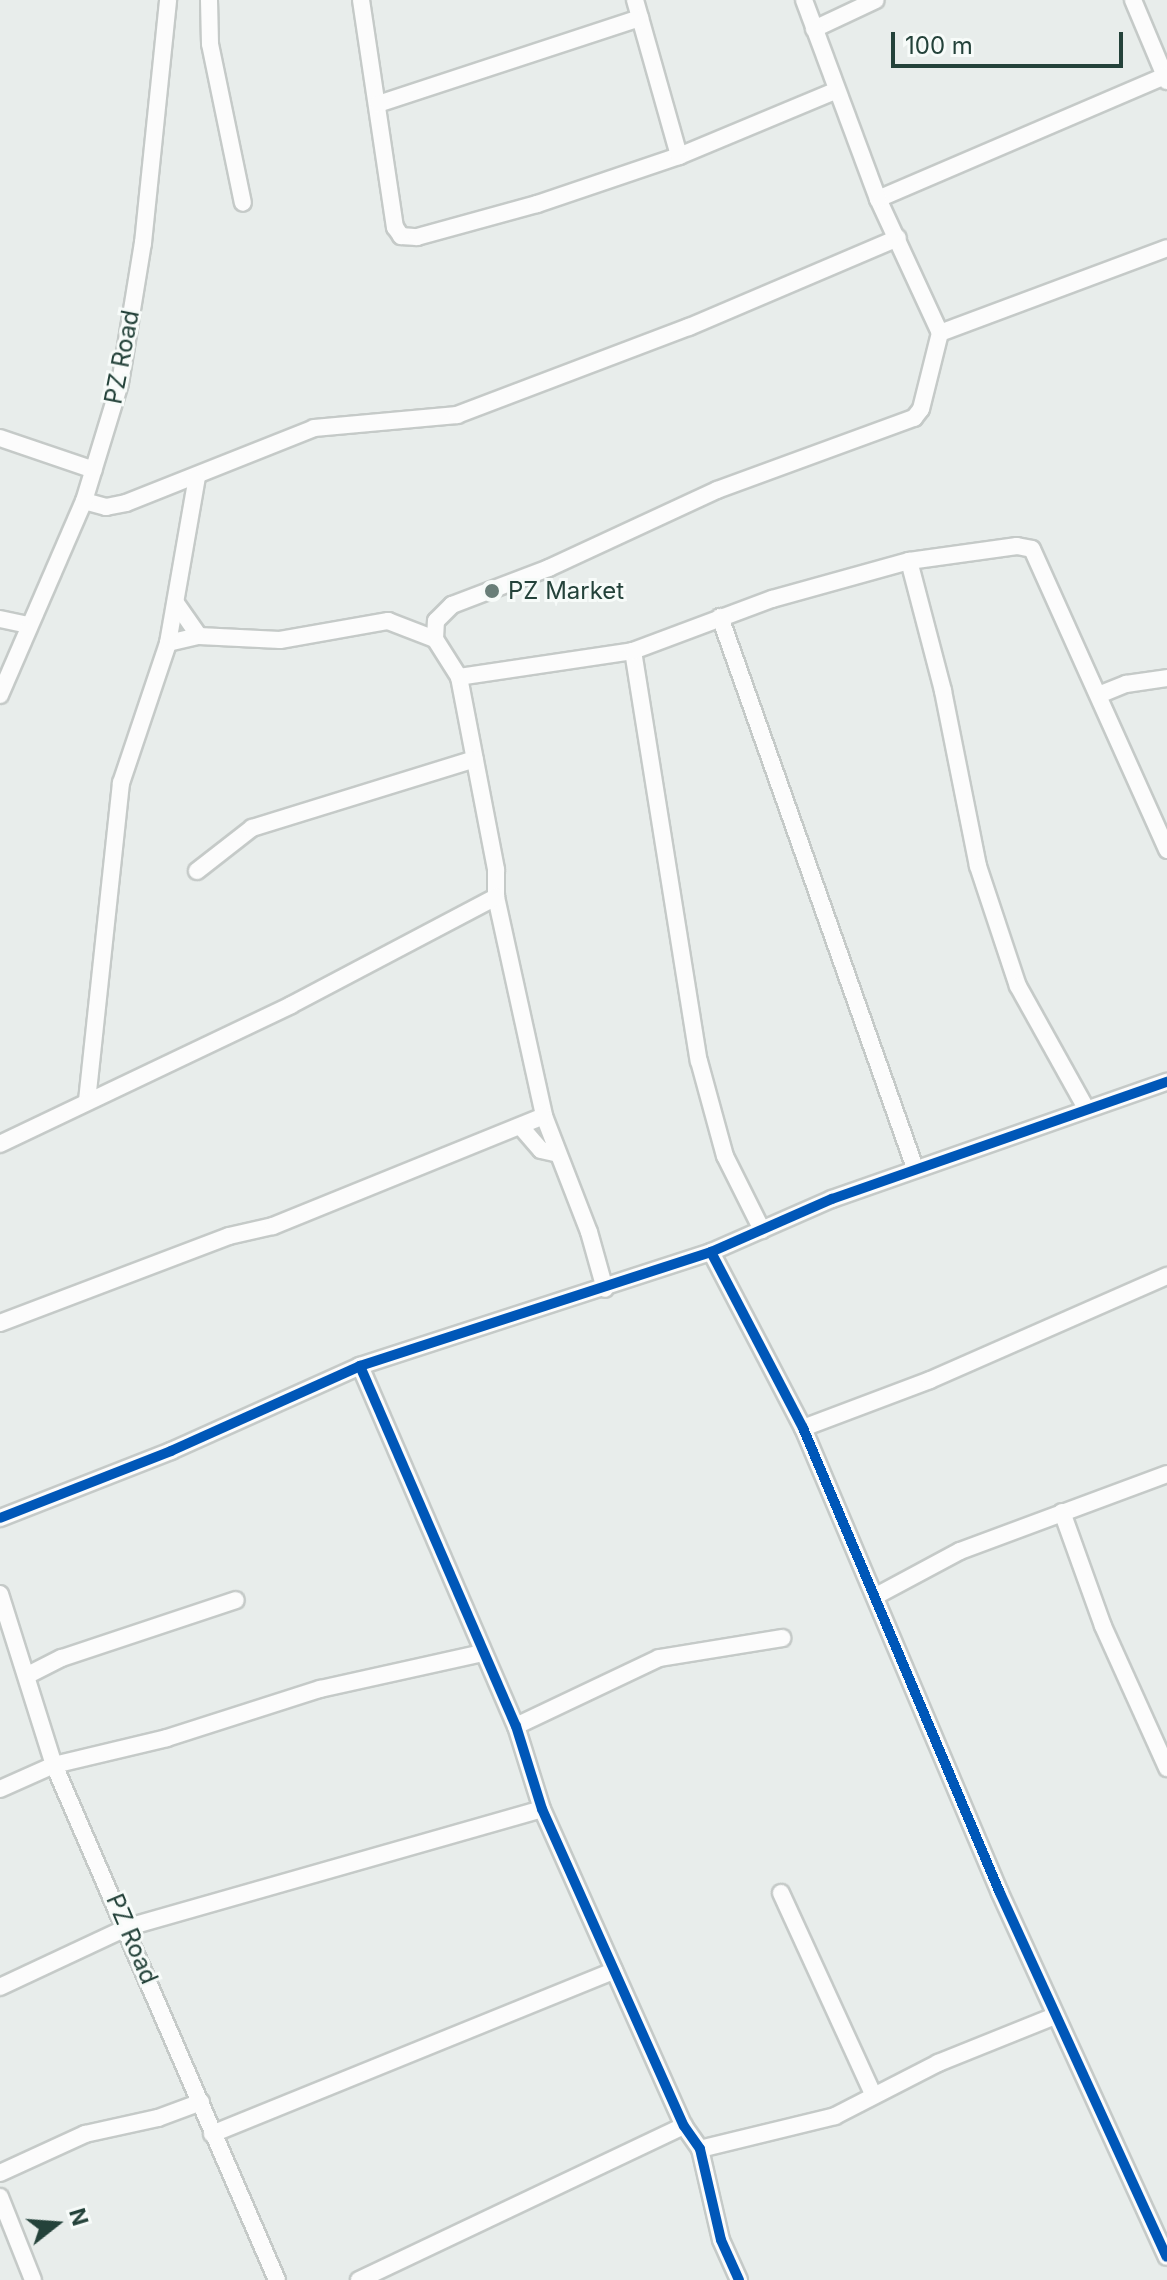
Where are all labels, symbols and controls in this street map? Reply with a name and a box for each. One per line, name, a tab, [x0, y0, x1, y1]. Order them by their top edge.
scale bar	[895, 16, 1127, 66]
text: 100 m	[905, 31, 973, 60]
street label: PZ Road	[99, 308, 145, 406]
place label: PZ Market	[508, 577, 624, 605]
marker: PZ Market	[483, 582, 501, 600]
street label: PZ Road	[100, 1890, 164, 1988]
north arrow	[16, 2184, 96, 2264]
text: N	[64, 2205, 94, 2229]

